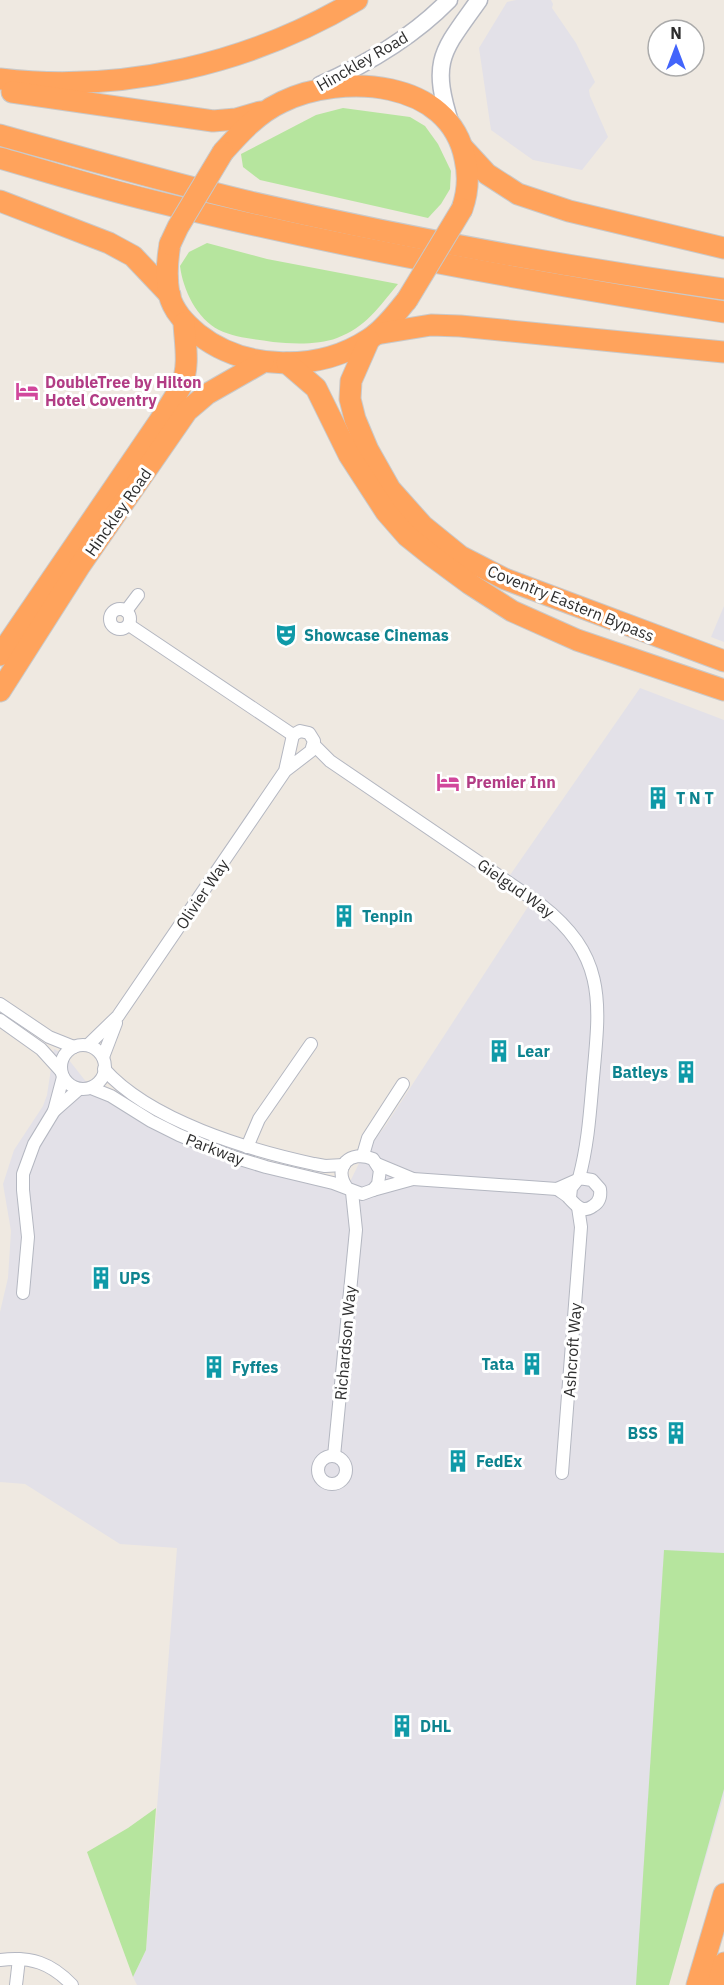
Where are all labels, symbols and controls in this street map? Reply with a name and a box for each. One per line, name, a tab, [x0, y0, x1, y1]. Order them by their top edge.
north arrow	[646, 18, 706, 78]
text: N	[670, 23, 682, 43]
street label: Hinckley Road	[313, 27, 411, 95]
place label: DoubleTree by Hilton Hotel Coventry	[45, 372, 201, 410]
hotel icon: DoubleTree by Hilton Hotel Coventry	[14, 378, 40, 404]
street label: Hinckley Road	[80, 464, 156, 560]
street label: Coventry Eastern Bypass	[485, 560, 657, 646]
theatre icon: Showcase Cinemas	[273, 622, 299, 648]
place label: Showcase Cinemas	[304, 625, 449, 645]
hotel icon: Premier Inn	[435, 769, 461, 795]
place label: Premier Inn	[466, 772, 556, 792]
building icon: T N T	[645, 785, 671, 811]
place label: T N T	[676, 788, 714, 808]
street label: Gielgud Way	[474, 854, 558, 922]
street label: Olivier Way	[171, 855, 233, 933]
building icon: Tenpin	[331, 903, 357, 929]
place label: Tenpin	[362, 906, 413, 926]
building icon: Lear	[486, 1038, 512, 1064]
place label: Lear	[517, 1041, 550, 1061]
building icon: Batleys	[673, 1059, 699, 1085]
place label: Batleys	[612, 1062, 668, 1082]
street label: Parkway	[183, 1129, 247, 1169]
building icon: UPS	[88, 1265, 114, 1291]
place label: UPS	[119, 1268, 150, 1288]
street label: Richardson Way	[330, 1285, 360, 1401]
street label: Ashcroft Way	[559, 1302, 585, 1398]
building icon: Tata	[519, 1351, 545, 1377]
building icon: Fyffes	[201, 1354, 227, 1380]
place label: Tata	[482, 1354, 514, 1374]
place label: Fyffes	[232, 1357, 278, 1377]
building icon: BSS	[663, 1420, 689, 1446]
place label: BSS	[628, 1423, 658, 1443]
building icon: FedEx	[445, 1448, 471, 1474]
place label: FedEx	[476, 1451, 522, 1471]
building icon: DHL	[389, 1713, 415, 1739]
place label: DHL	[420, 1716, 451, 1736]

